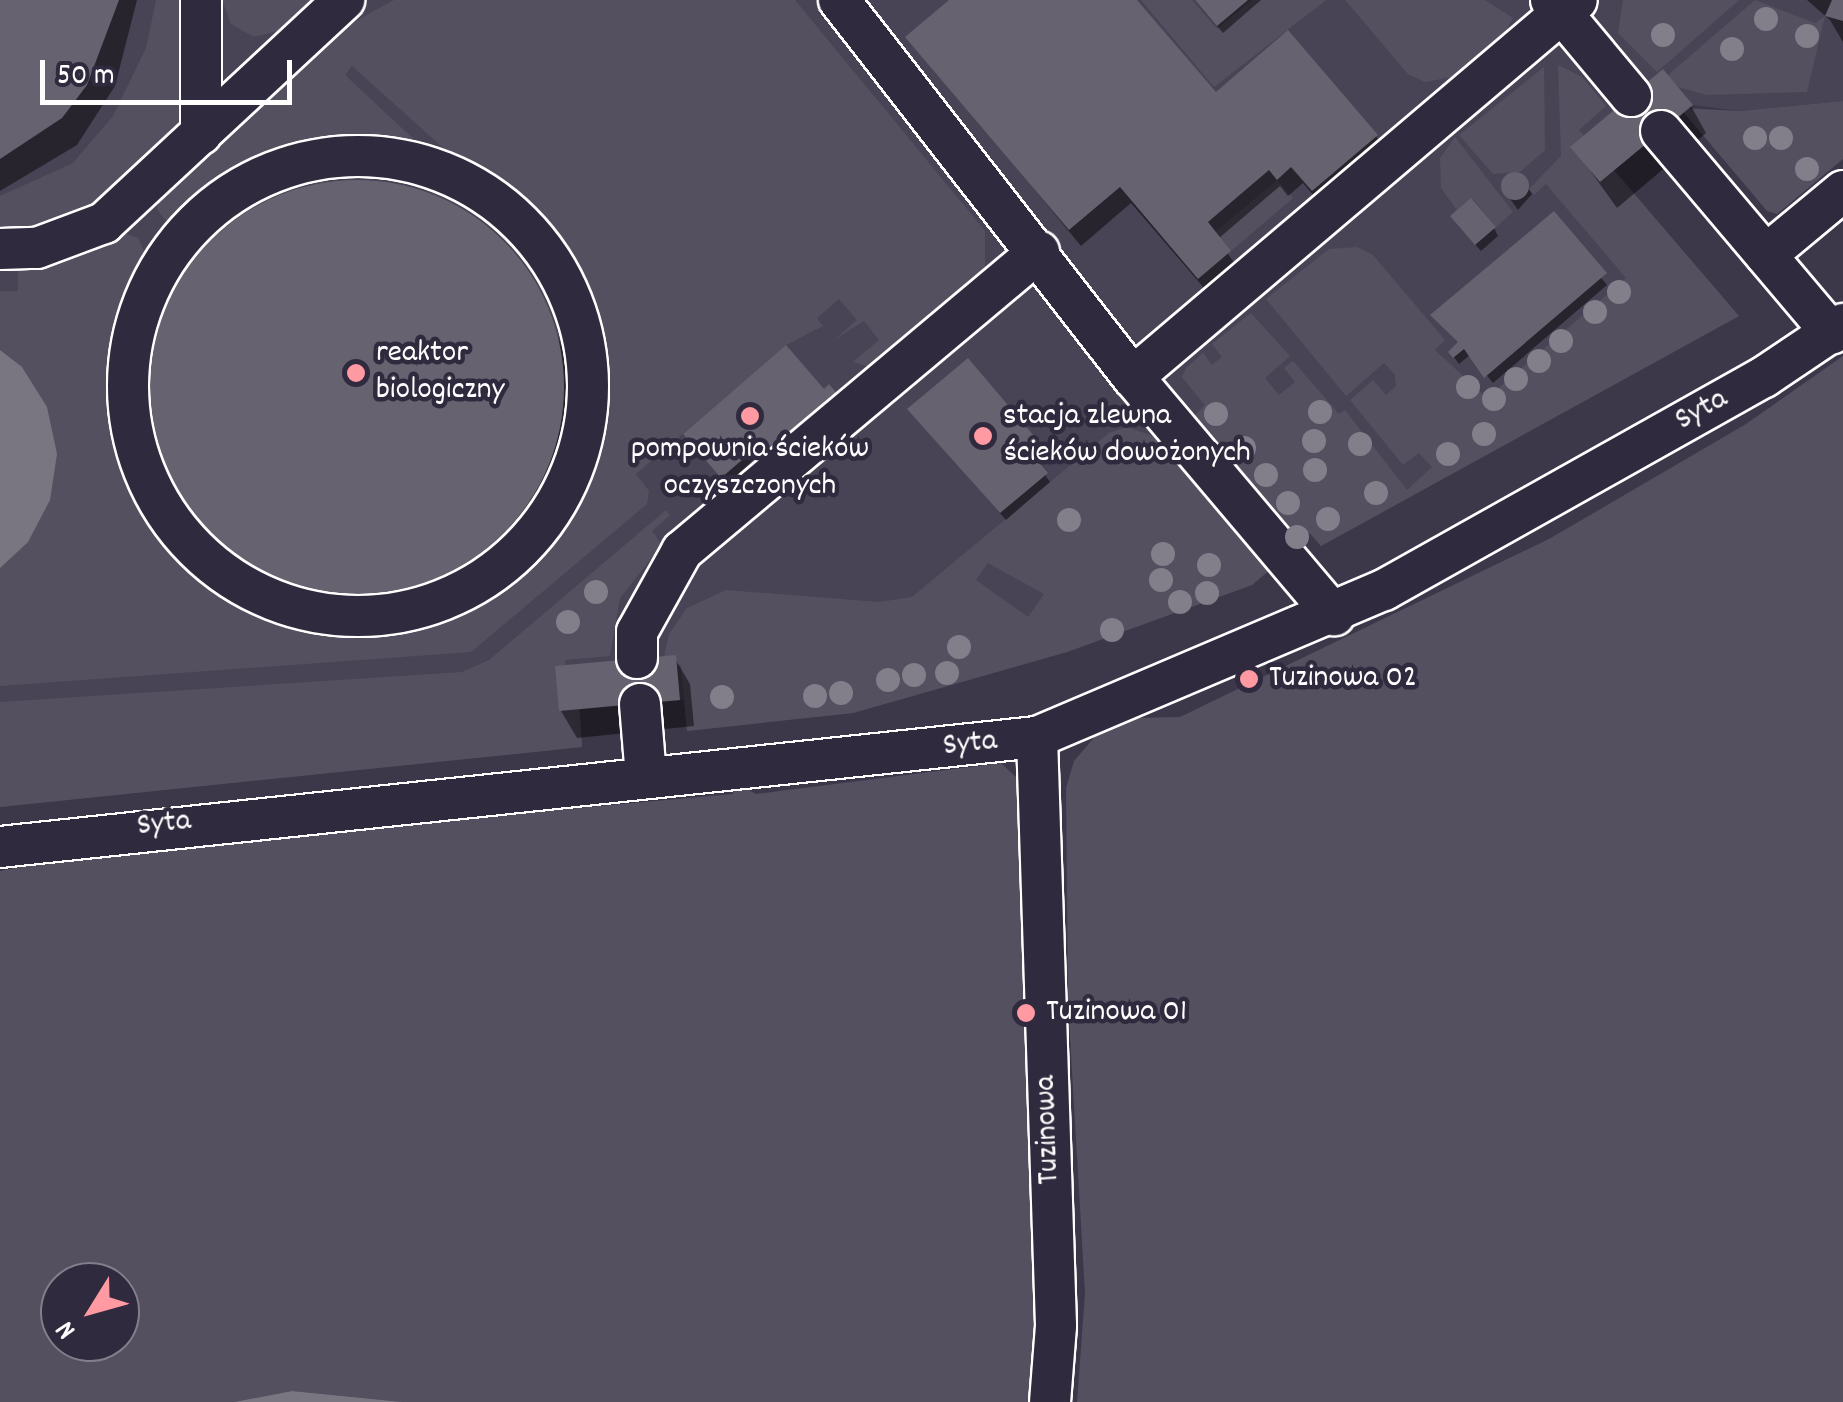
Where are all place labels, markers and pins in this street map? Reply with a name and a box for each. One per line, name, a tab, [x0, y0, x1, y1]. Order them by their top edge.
place label: reaktor biologiczny	[376, 336, 504, 411]
marker: reaktor biologiczny	[345, 362, 367, 384]
place label: stacja zlewna ścieków dowożonych	[1003, 399, 1251, 474]
marker: pompownia ścieków oczyszczonych	[739, 405, 761, 427]
marker: stacja zlewna ścieków dowożonych	[972, 425, 994, 447]
place label: pompownia ścieków oczyszczonych	[631, 432, 869, 507]
place label: Tuzinowa 02	[1269, 660, 1417, 698]
marker: Tuzinowa 02	[1238, 668, 1260, 690]
place label: Tuzinowa 01	[1046, 994, 1187, 1032]
marker: Tuzinowa 01	[1015, 1002, 1037, 1024]

